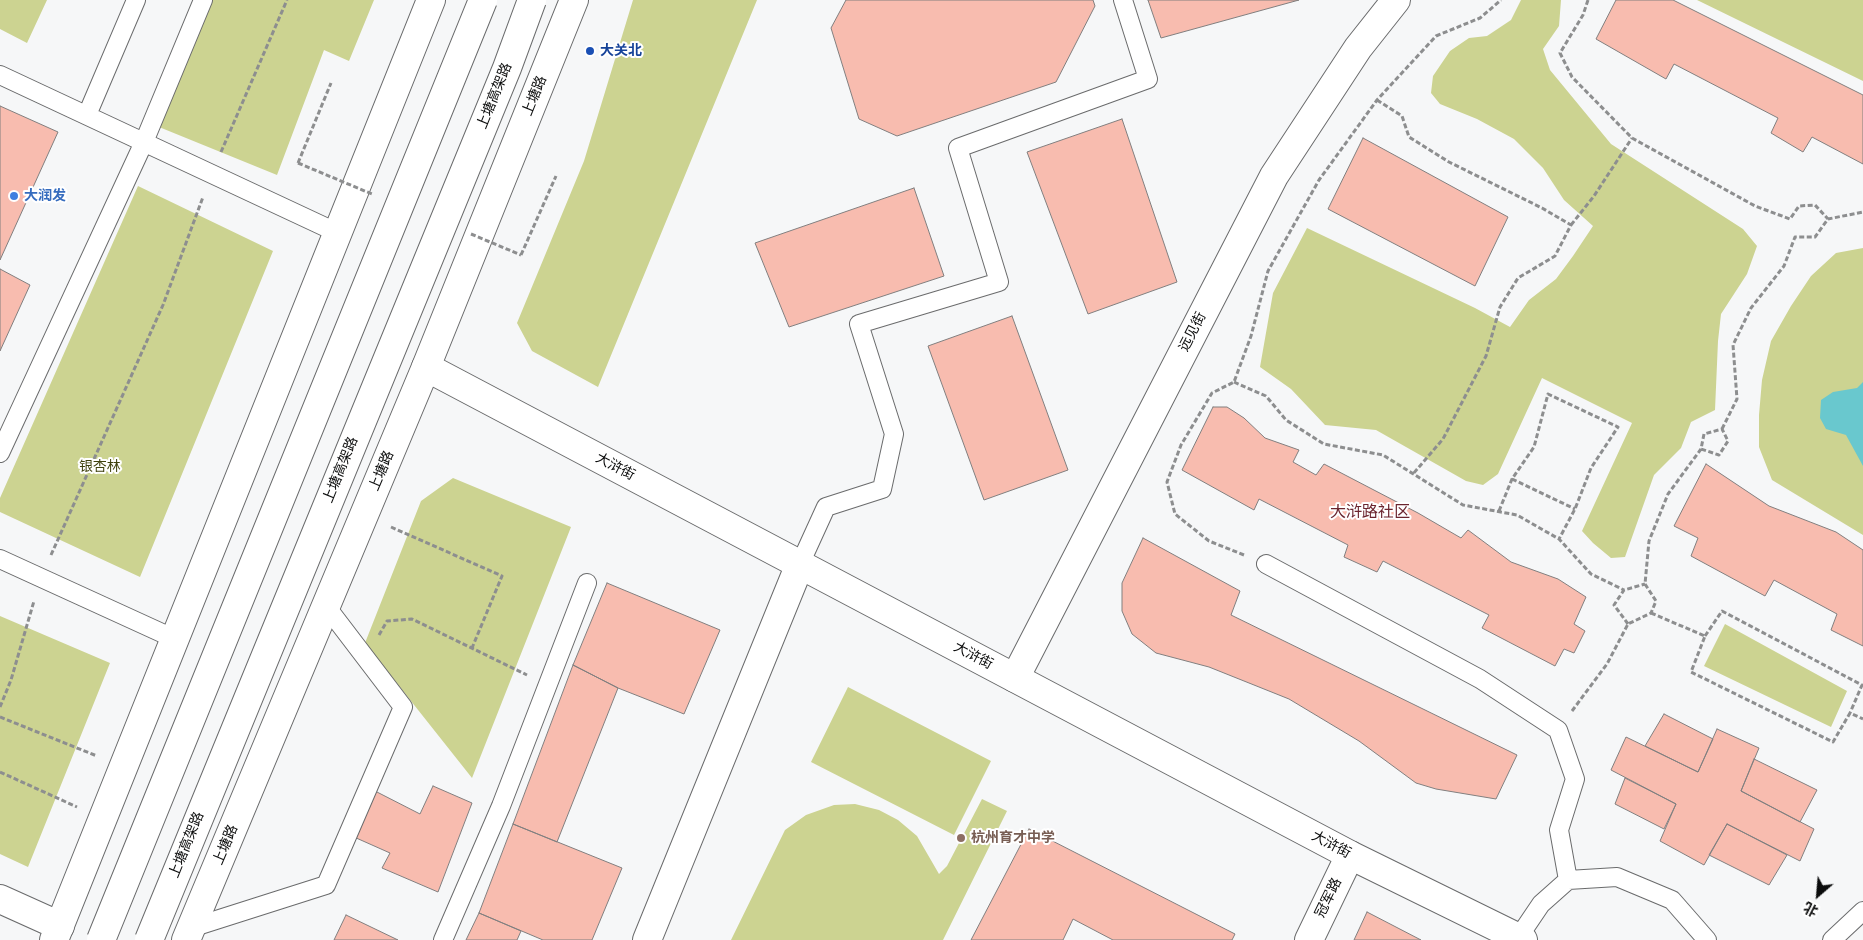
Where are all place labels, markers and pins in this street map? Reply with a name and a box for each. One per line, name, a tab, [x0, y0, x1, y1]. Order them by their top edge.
place label: 大关北	[600, 43, 642, 59]
marker: 大关北	[584, 45, 596, 57]
place label: 大润发	[24, 188, 66, 204]
marker: 大润发	[8, 190, 20, 202]
place label: 杭州育才中学	[971, 830, 1055, 846]
marker: 杭州育才中学	[955, 832, 967, 844]

